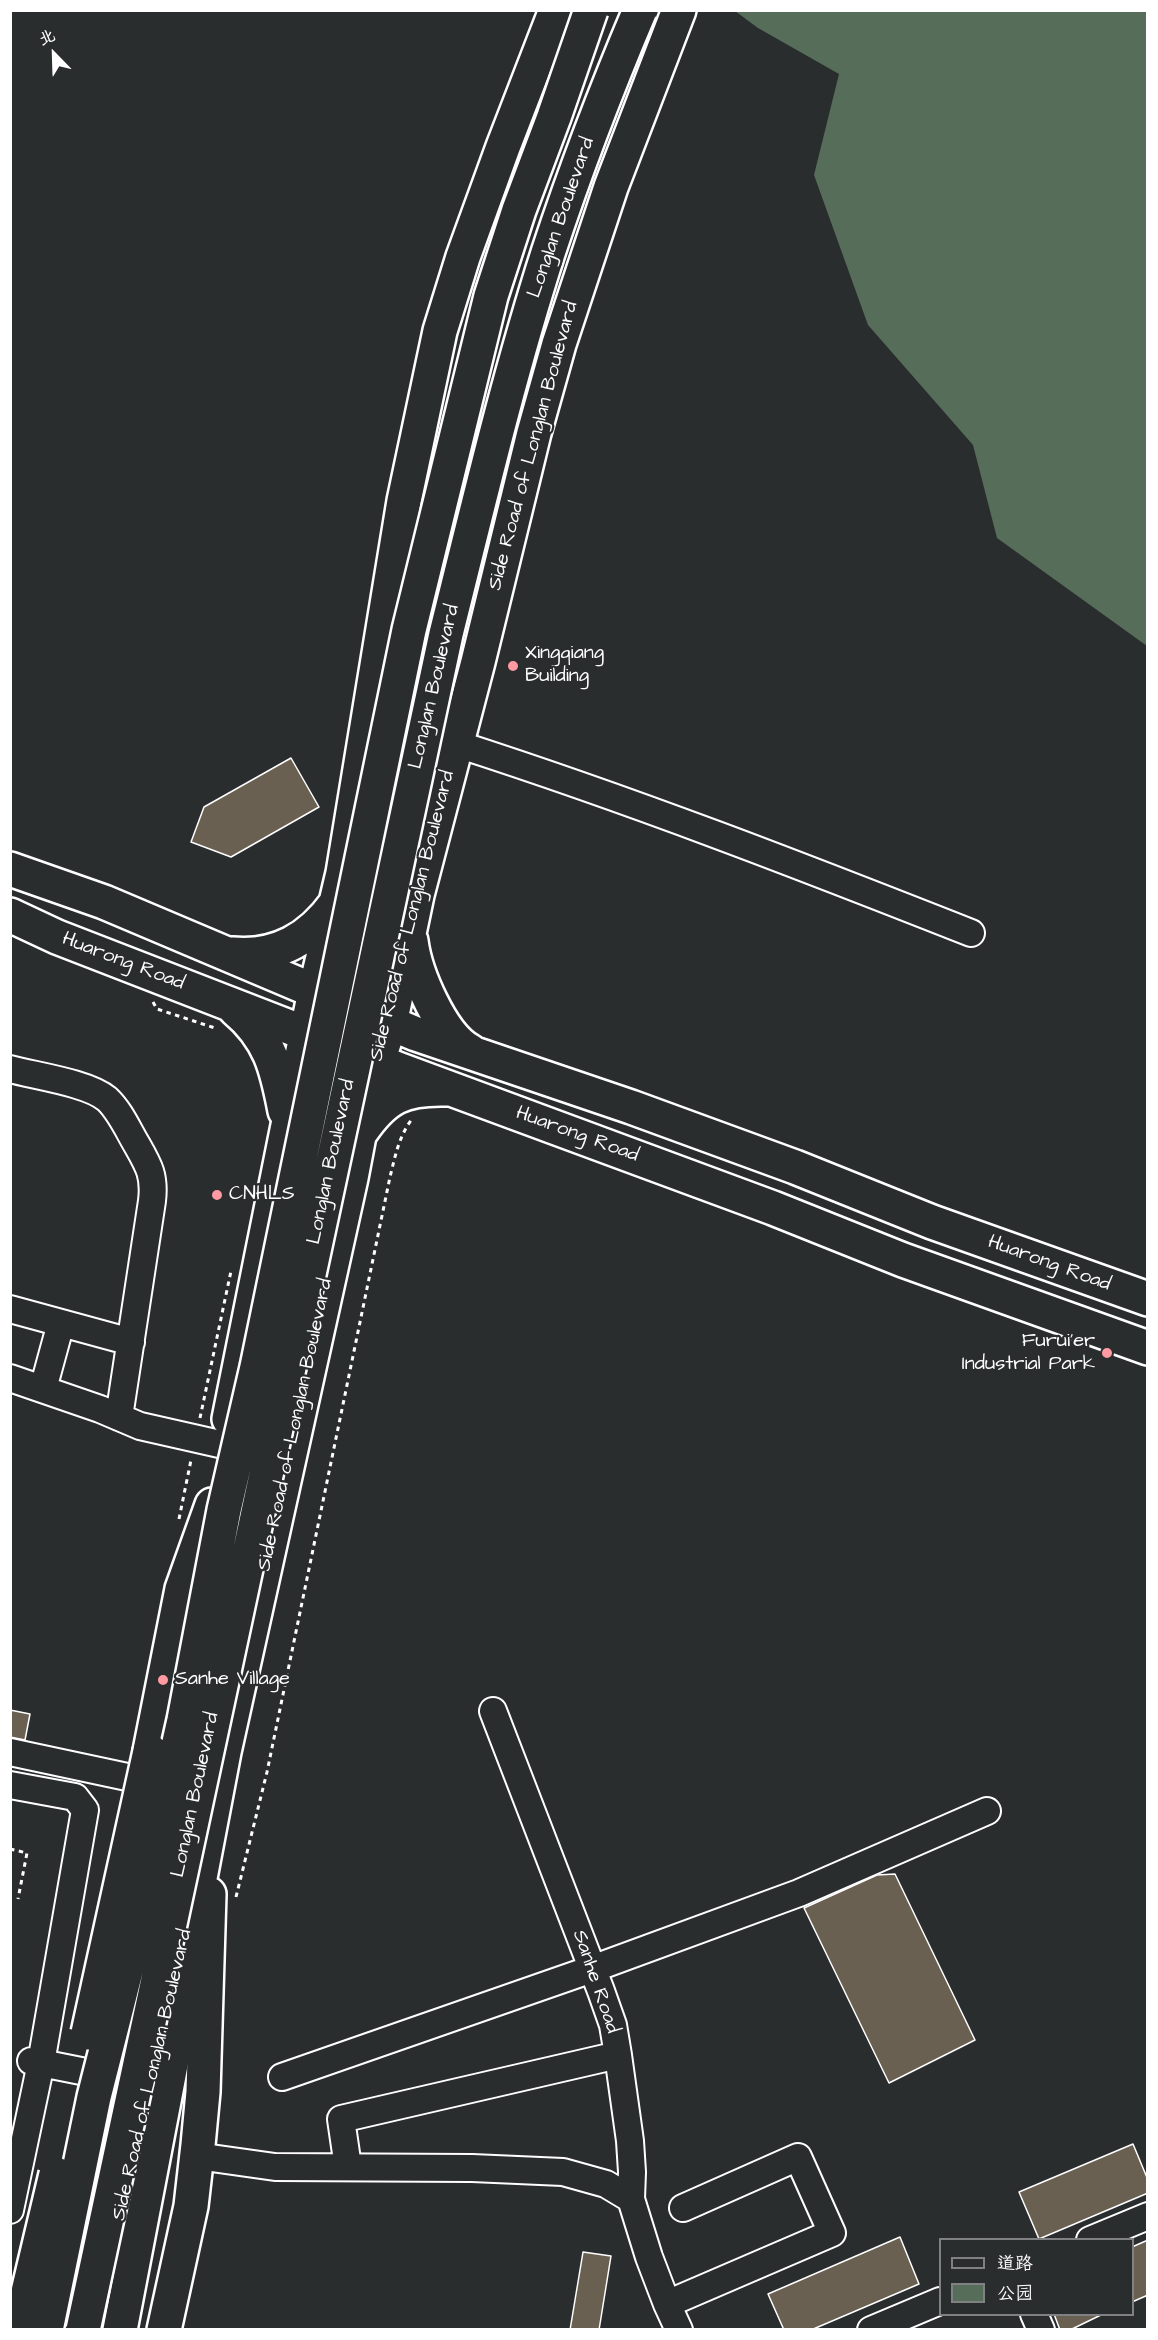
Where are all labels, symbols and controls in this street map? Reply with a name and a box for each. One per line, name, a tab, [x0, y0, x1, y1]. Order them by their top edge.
north arrow	[24, 24, 84, 84]
text: 北	[35, 24, 59, 51]
street label: Longlan Boulevard	[523, 135, 601, 301]
street label: Side Road of Longlan Boulevard	[484, 299, 584, 593]
street label: Longlan Boulevard	[404, 602, 466, 772]
place label: Xingqiang Building	[525, 642, 604, 689]
marker: Xingqiang Building	[506, 659, 520, 673]
street label: Side Road of Longlan Boulevard	[365, 768, 461, 1064]
street label: Huarong Road	[58, 928, 188, 996]
street label: Longlan Boulevard	[303, 1077, 361, 1247]
street label: Huarong Road	[512, 1102, 642, 1168]
place label: CNHLS	[229, 1183, 295, 1207]
marker: CNHLS	[210, 1188, 224, 1202]
street label: Huarong Road	[984, 1231, 1114, 1297]
street label: Side Road of Longlan Boulevard	[253, 1277, 339, 1573]
place label: Furui'er Industrial Park	[962, 1330, 1095, 1377]
marker: Furui'er Industrial Park	[1100, 1346, 1114, 1360]
place label: Sanhe Village	[175, 1668, 290, 1692]
marker: Sanhe Village	[156, 1673, 170, 1687]
street label: Longlan Boulevard	[167, 1710, 225, 1880]
street label: Side Road of Longlan Boulevard	[108, 1927, 198, 2223]
street label: Sanhe Road	[566, 1927, 624, 2037]
legend	[939, 2238, 1134, 2316]
text: 道路	[997, 2251, 1033, 2276]
text: 公园	[997, 2281, 1033, 2306]

